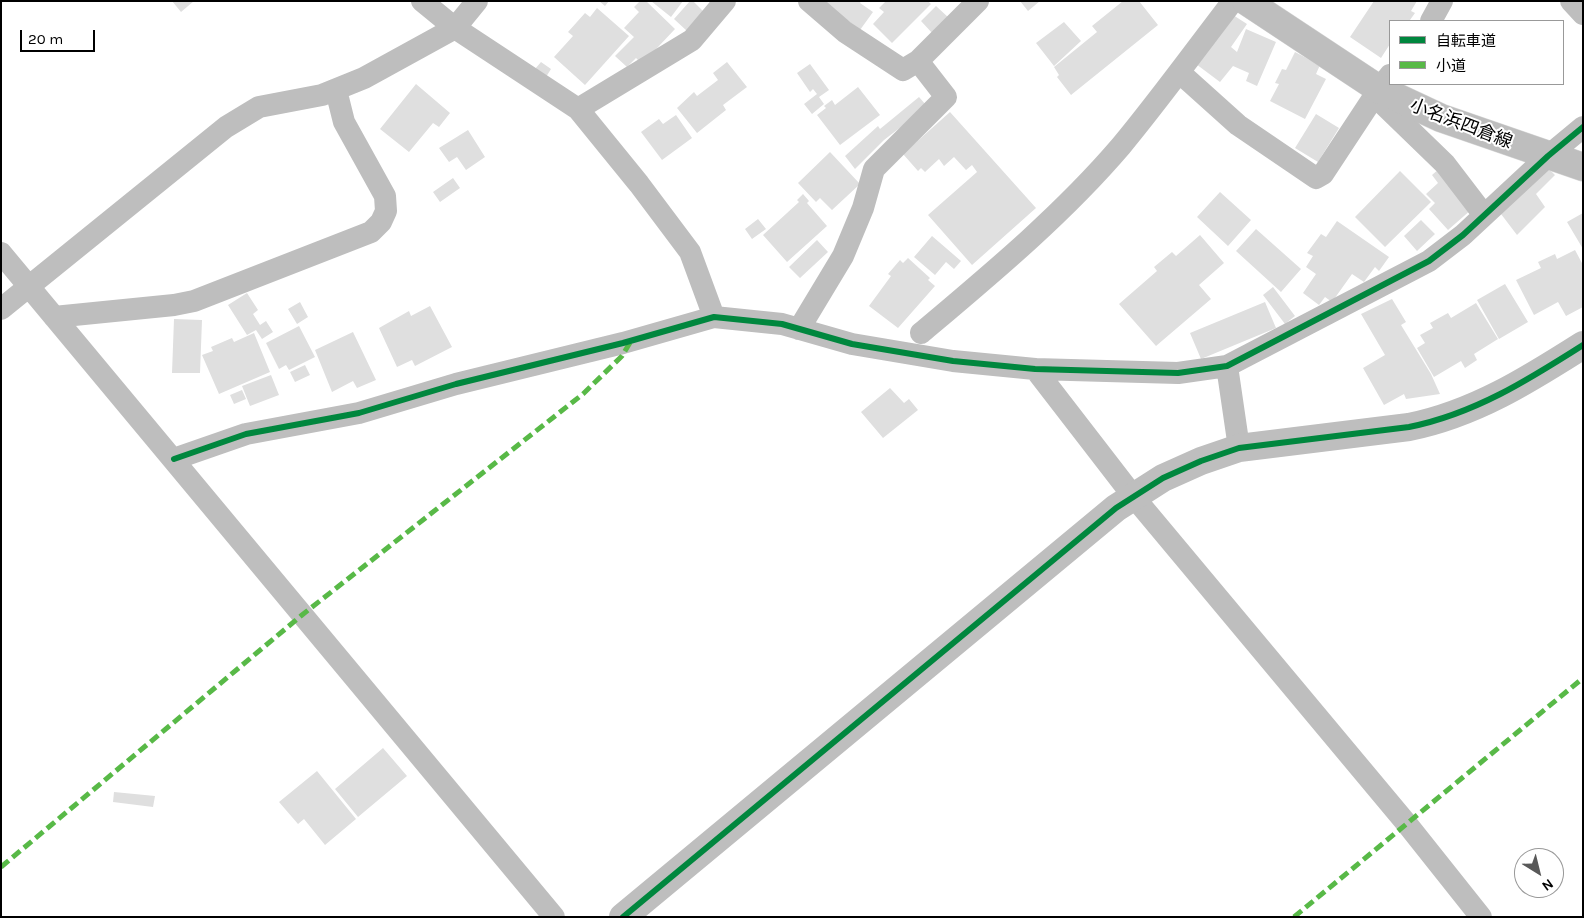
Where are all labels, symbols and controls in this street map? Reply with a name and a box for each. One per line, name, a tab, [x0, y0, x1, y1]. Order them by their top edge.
scale bar	[22, 20, 98, 52]
legend	[1389, 20, 1564, 85]
text: 20 m	[28, 30, 63, 48]
text: 自転車道	[1436, 32, 1496, 50]
text: 小道	[1436, 57, 1466, 75]
street label: 小名浜四倉線	[1407, 95, 1515, 153]
north arrow	[1514, 848, 1564, 898]
text: N	[1538, 875, 1557, 895]

